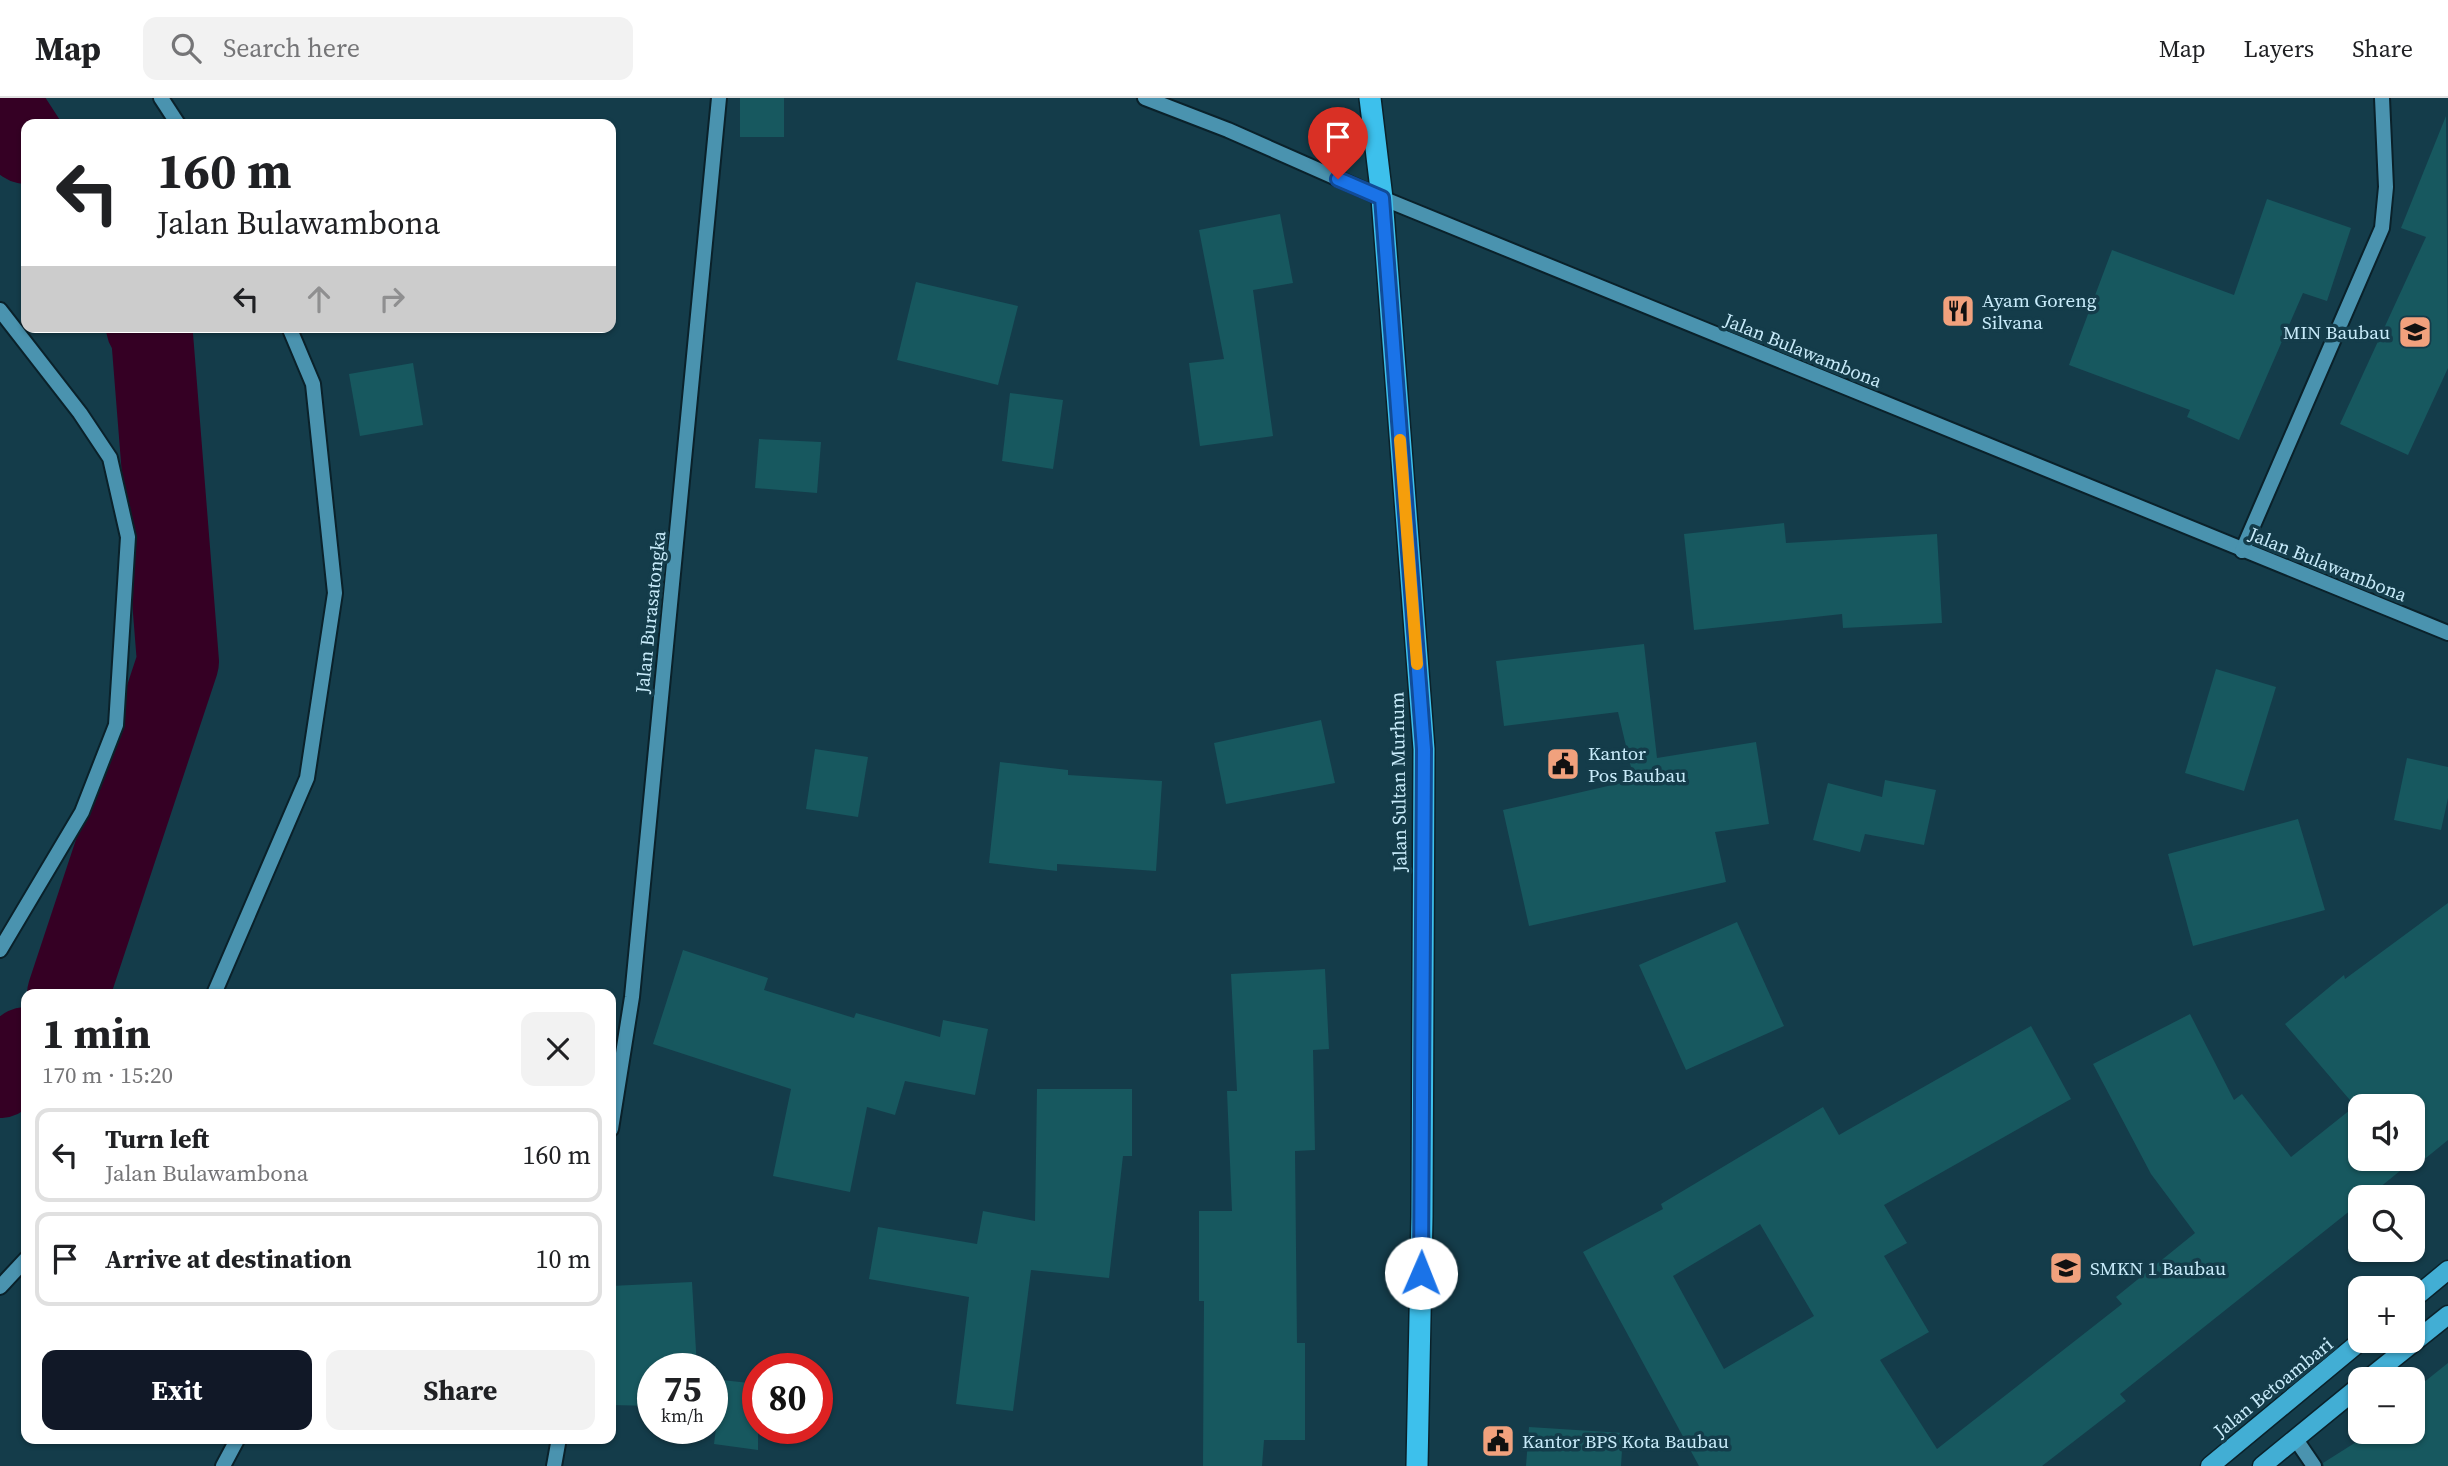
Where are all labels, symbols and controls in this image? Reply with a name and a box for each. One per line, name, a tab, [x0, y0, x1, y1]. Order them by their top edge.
search box	[143, 17, 633, 80]
text: Map	[35, 26, 101, 71]
icon: search	[167, 29, 205, 67]
text: Search here	[223, 30, 360, 66]
text: Map	[2159, 32, 2206, 65]
text: Layers	[2244, 32, 2314, 65]
text: Share	[2352, 32, 2413, 65]
pin	[1308, 107, 1368, 179]
icon: arrive	[1319, 118, 1357, 156]
text: 160 m	[157, 137, 292, 204]
icon: left	[42, 147, 133, 238]
text: Jalan Bulawambona	[157, 201, 440, 245]
icon: left	[227, 280, 265, 318]
icon: ahead	[300, 280, 338, 318]
icon: right	[373, 280, 411, 318]
place label: Ayam Goreng Silvana	[1982, 287, 2097, 335]
restaurant icon: Ayam Goreng Silvana	[1939, 292, 1977, 330]
street label: Jalan Bulawambona	[1719, 306, 1886, 394]
school or university icon: MIN Baubau	[2396, 313, 2434, 351]
place label: MIN Baubau	[2283, 319, 2390, 345]
street label: Jalan Bulawambona	[2244, 520, 2411, 608]
street label: Jalan Burasatongka	[628, 529, 671, 696]
street label: Jalan Sultan Murhum	[1383, 692, 1413, 873]
place label: Kantor Pos Baubau	[1588, 740, 1686, 788]
public building icon: Kantor Pos Baubau	[1544, 745, 1582, 783]
text: 1 min	[42, 1004, 151, 1062]
button: close	[521, 1012, 595, 1086]
text: 170 m · 15:20	[42, 1059, 173, 1091]
map controls	[2348, 1094, 2425, 1444]
button: sound	[2348, 1094, 2425, 1171]
text: Turn left	[105, 1121, 209, 1157]
icon: left	[46, 1136, 84, 1174]
text: 160 m	[523, 1137, 591, 1173]
text: Jalan Bulawambona	[105, 1157, 309, 1189]
button: search	[2348, 1185, 2425, 1262]
position arrow	[1384, 1236, 1458, 1310]
icon: arrive	[46, 1240, 84, 1278]
text: Arrive at destination	[105, 1241, 352, 1277]
text: 10 m	[536, 1241, 591, 1277]
school or university icon: SMKN 1 Baubau	[2047, 1249, 2085, 1287]
place label: SMKN 1 Baubau	[2090, 1255, 2226, 1281]
button: +	[2348, 1276, 2425, 1353]
street label: Jalan Betoambari	[2207, 1331, 2338, 1444]
button: Exit	[42, 1350, 312, 1430]
button: Share	[326, 1350, 595, 1430]
speed limit sign: 80	[742, 1353, 833, 1444]
text: 75	[664, 1365, 701, 1413]
button: −	[2348, 1367, 2425, 1444]
text: km/h	[661, 1403, 704, 1428]
public building icon: Kantor BPS Kota Baubau	[1479, 1422, 1517, 1460]
place label: Kantor BPS Kota Baubau	[1522, 1428, 1729, 1454]

